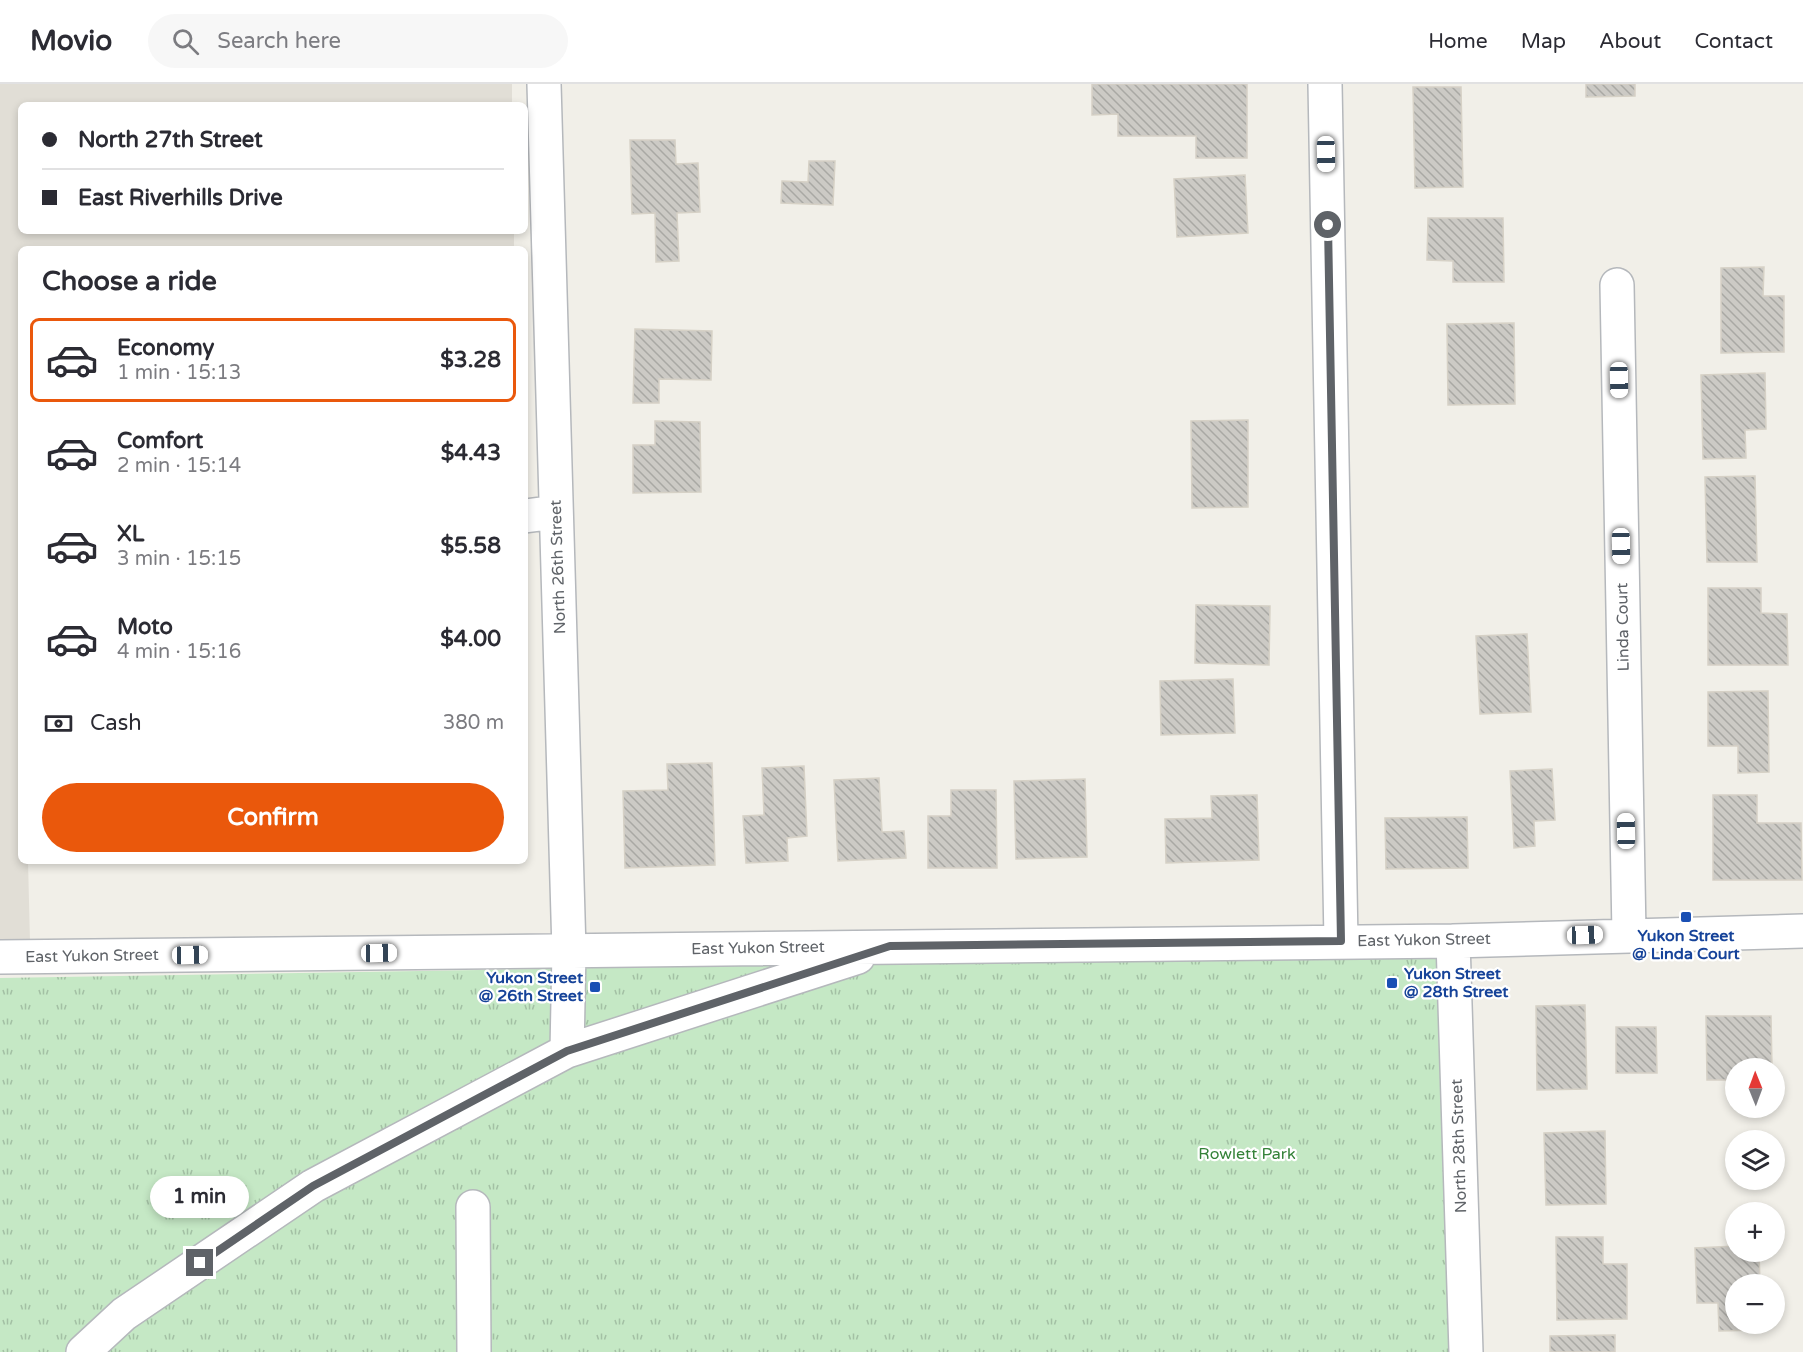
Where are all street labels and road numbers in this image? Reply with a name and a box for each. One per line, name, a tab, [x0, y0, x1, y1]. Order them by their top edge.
street label: North 26th Street	[546, 500, 570, 634]
street label: Linda Court	[1612, 582, 1634, 672]
street label: East Yukon Street	[1357, 929, 1491, 951]
street label: East Yukon Street	[691, 937, 825, 959]
street label: East Yukon Street	[25, 945, 159, 967]
street label: North 28th Street	[1447, 1079, 1471, 1213]

